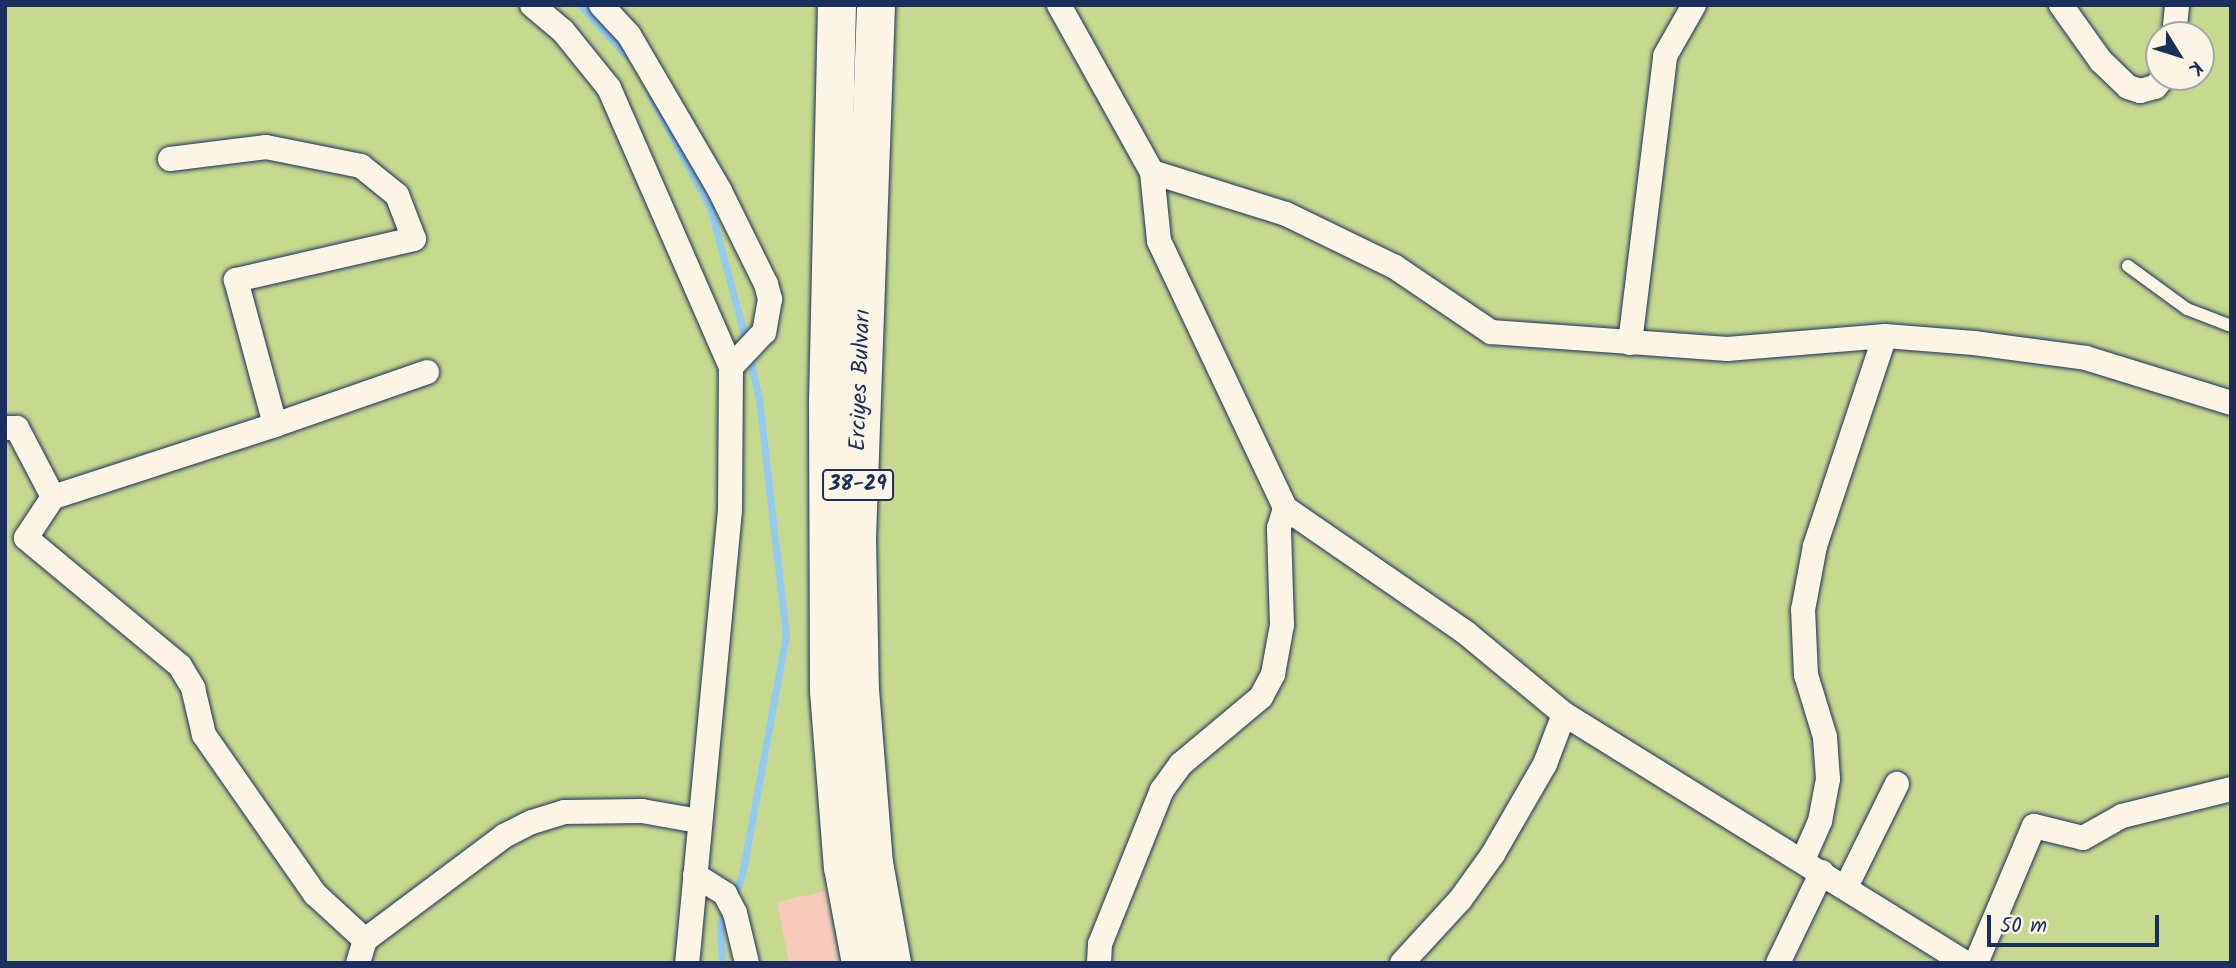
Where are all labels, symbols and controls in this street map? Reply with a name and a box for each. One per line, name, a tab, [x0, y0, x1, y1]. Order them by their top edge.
north arrow	[2145, 21, 2215, 91]
text: K	[2180, 54, 2210, 81]
street label: Erciyes Bulvarı	[845, 308, 877, 452]
road number: 38-29	[821, 468, 895, 503]
scale bar	[1991, 902, 2162, 946]
text: 50 m	[2000, 910, 2047, 943]

